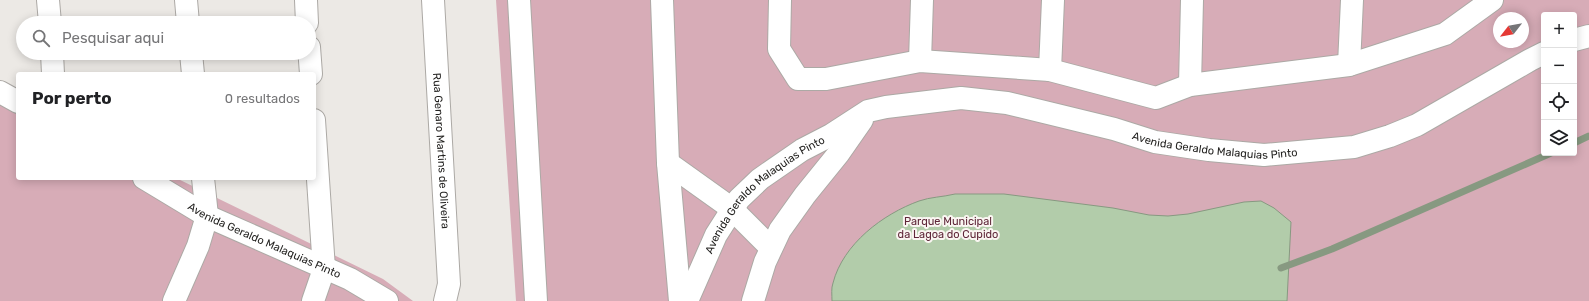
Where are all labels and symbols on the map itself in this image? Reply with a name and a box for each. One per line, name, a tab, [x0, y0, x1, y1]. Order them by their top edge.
north arrow	[1493, 12, 1529, 48]
street label: Rua Genaro Martins de Oliveira	[431, 72, 452, 229]
street label: Avenida Geraldo Malaquias Pinto	[1131, 129, 1298, 162]
street label: Avenida Geraldo Malaquias Pinto	[702, 133, 827, 255]
street label: Avenida Geraldo Malaquias Pinto	[186, 200, 343, 281]
park label: Parque Municipal da Lagoa do Cupido	[898, 215, 998, 241]

